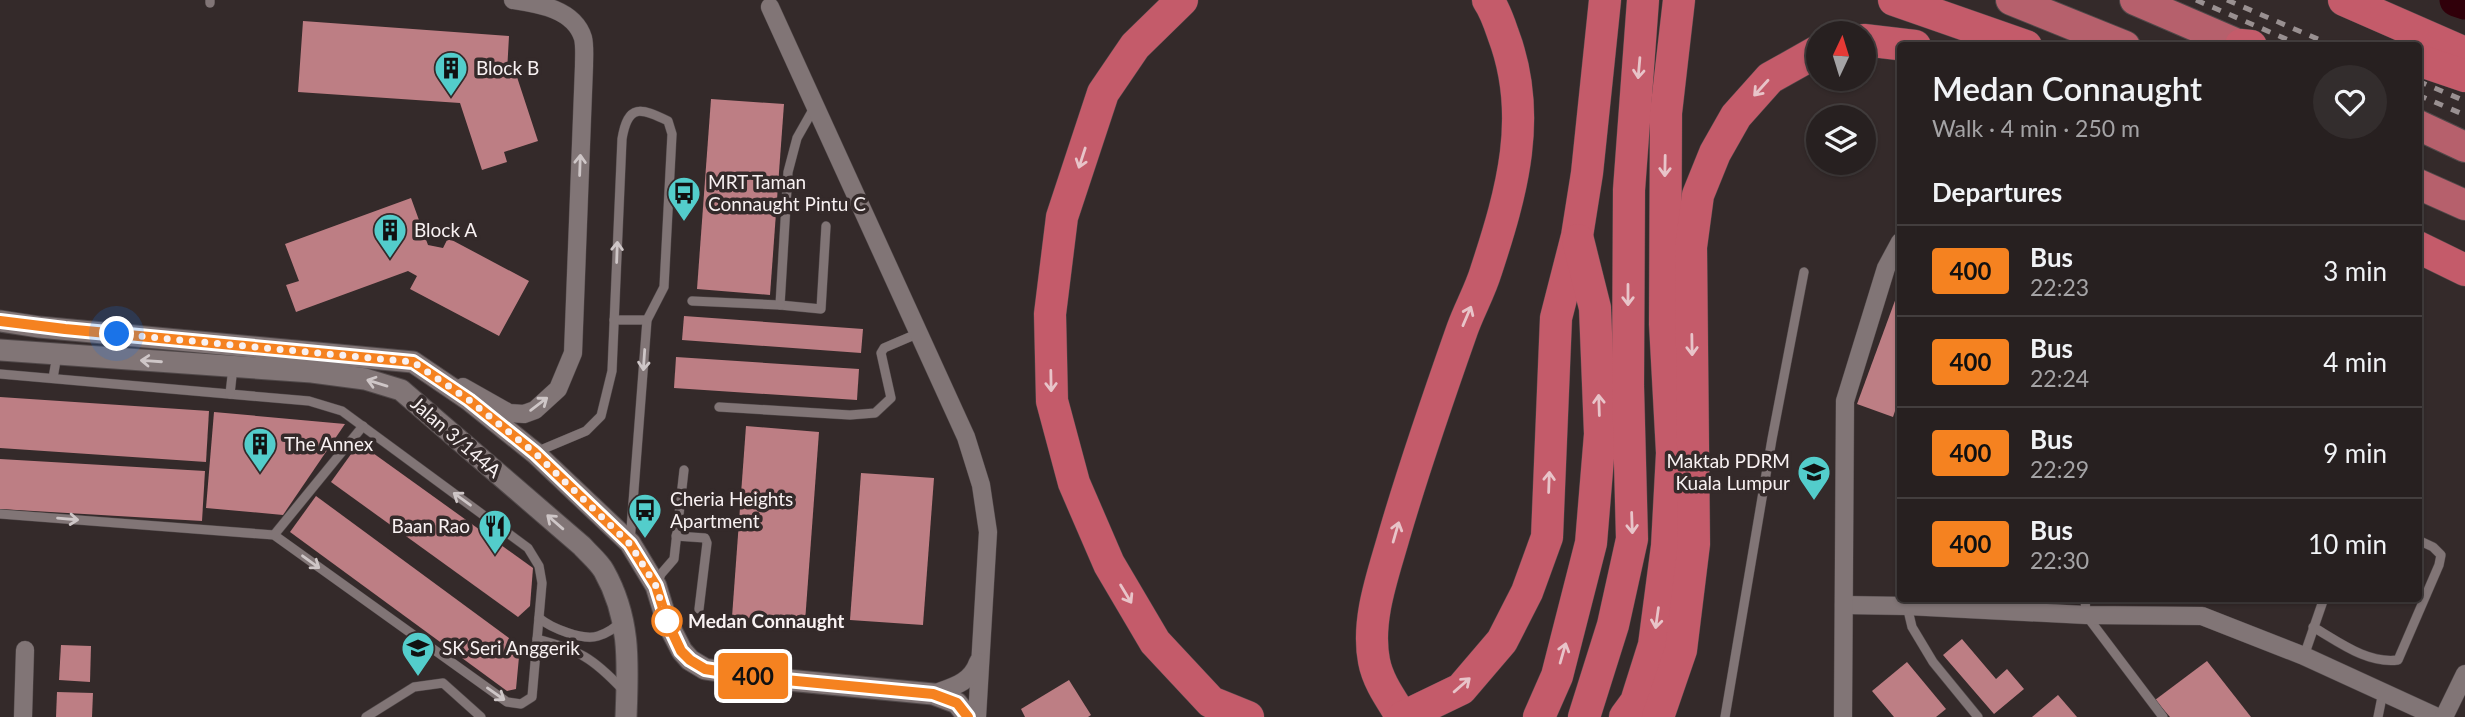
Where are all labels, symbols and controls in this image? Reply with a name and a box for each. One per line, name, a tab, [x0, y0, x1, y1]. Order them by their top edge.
north arrow	[1806, 21, 1876, 91]
map controls	[1806, 21, 1876, 175]
building icon: Block B	[432, 49, 470, 98]
place label: Block B	[476, 56, 539, 79]
one-way arrow	[1632, 56, 1645, 79]
button: heart	[2313, 65, 2387, 139]
text: Medan Connaught	[1932, 68, 2202, 108]
one-way arrow	[1753, 79, 1770, 96]
button: layers	[1806, 105, 1876, 175]
text: Walk · 4 min · 250 m	[1932, 114, 2140, 142]
one-way arrow	[1075, 147, 1088, 169]
one-way arrow	[573, 153, 586, 176]
one-way arrow	[1659, 154, 1672, 177]
place label: MRT Taman Connaught Pintu C	[708, 170, 866, 215]
bus stop icon: MRT Taman Connaught Pintu C	[665, 174, 703, 223]
text: Departures	[1932, 176, 2062, 208]
building icon: Block A	[371, 211, 409, 260]
place label: Block A	[414, 218, 477, 241]
one-way arrow	[610, 241, 623, 264]
text: Bus	[2030, 241, 2073, 273]
text: 3 min	[2323, 255, 2387, 287]
text: 400	[1950, 256, 1991, 285]
text: 22:23	[2030, 273, 2089, 301]
one-way arrow	[1621, 283, 1635, 306]
one-way arrow	[1461, 306, 1474, 327]
your location	[99, 316, 134, 351]
text: Bus	[2030, 332, 2073, 364]
one-way arrow	[1685, 334, 1699, 357]
text: 4 min	[2323, 346, 2387, 378]
text: 400	[1950, 347, 1991, 376]
one-way arrow	[637, 348, 650, 371]
one-way arrow	[140, 354, 163, 367]
text: 22:24	[2030, 364, 2089, 392]
one-way arrow	[1045, 370, 1058, 393]
one-way arrow	[366, 375, 388, 388]
street label: Jalan 3/144A	[407, 391, 506, 482]
one-way arrow	[1593, 394, 1606, 417]
one-way arrow	[530, 397, 548, 412]
text: Bus	[2030, 423, 2073, 455]
building icon: The Annex	[241, 425, 279, 474]
place label: The Annex	[284, 432, 374, 455]
text: 9 min	[2323, 437, 2387, 469]
text: 400	[1950, 438, 1991, 467]
place label: Maktab PDRM Kuala Lumpur	[1666, 449, 1790, 494]
school or university icon: Maktab PDRM Kuala Lumpur	[1795, 453, 1833, 502]
text: 22:29	[2030, 455, 2089, 483]
one-way arrow	[1542, 471, 1555, 494]
place label: Cheria Heights Apartment	[670, 487, 793, 532]
one-way arrow	[453, 491, 472, 506]
bus stop icon: Cheria Heights Apartment	[626, 491, 664, 540]
restaurant icon: Baan Rao	[476, 507, 514, 556]
one-way arrow	[1625, 511, 1638, 534]
one-way arrow	[56, 513, 79, 526]
place label: Baan Rao	[392, 514, 470, 537]
one-way arrow	[546, 514, 564, 530]
text: Bus	[2030, 514, 2073, 546]
one-way arrow	[1390, 521, 1403, 543]
text: 10 min	[2308, 528, 2387, 560]
text: 400	[1950, 529, 1991, 558]
text: 22:30	[2030, 546, 2089, 574]
one-way arrow	[301, 555, 320, 569]
one-way arrow	[1120, 583, 1134, 603]
marker: Medan Connaught	[652, 606, 682, 636]
one-way arrow	[1651, 606, 1664, 629]
place label: Medan Connaught	[688, 609, 844, 632]
school or university icon: SK Seri Anggerik	[399, 629, 437, 678]
place label: SK Seri Anggerik	[442, 636, 580, 659]
one-way arrow	[1558, 643, 1571, 665]
line badge: 400	[713, 653, 793, 699]
text: 400	[732, 661, 774, 690]
one-way arrow	[1453, 677, 1471, 693]
one-way arrow	[486, 687, 505, 701]

